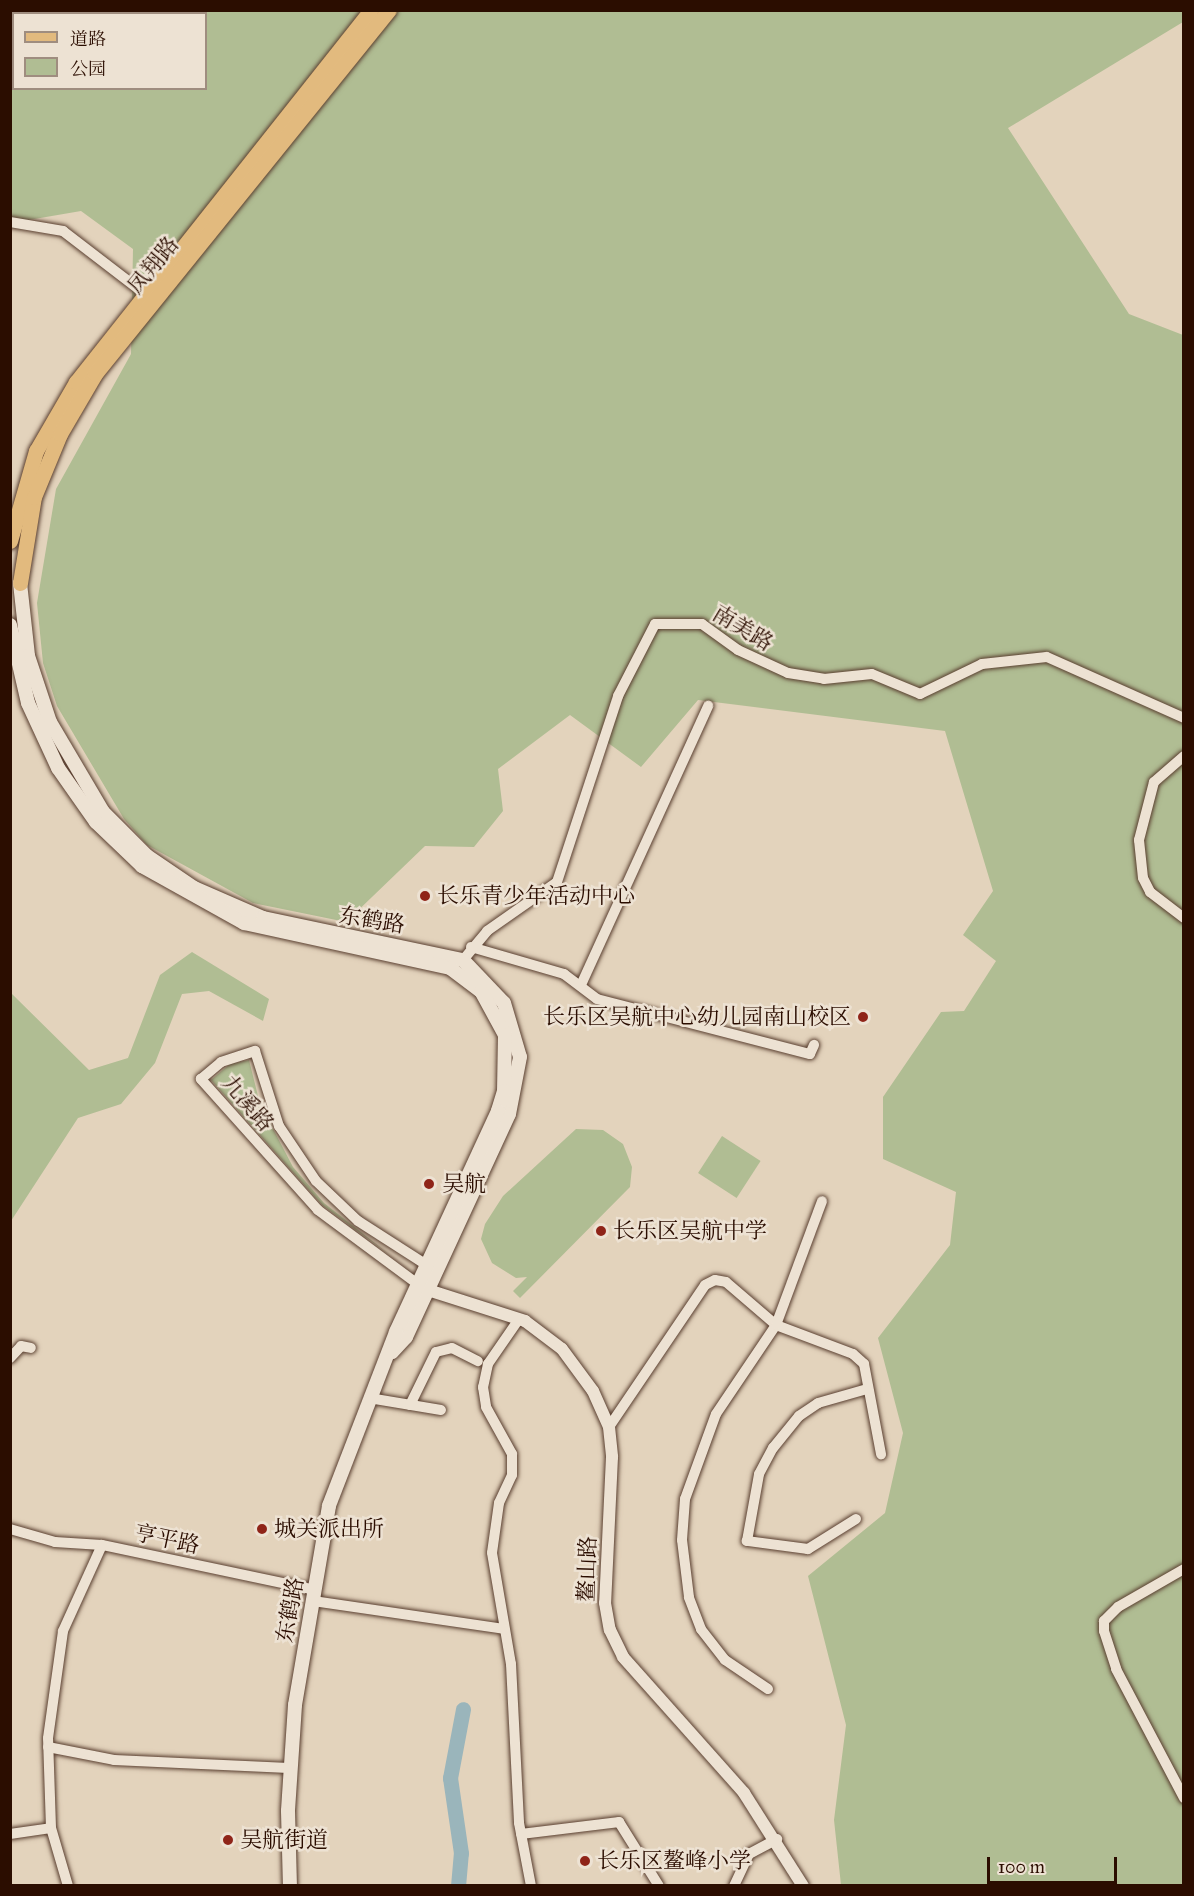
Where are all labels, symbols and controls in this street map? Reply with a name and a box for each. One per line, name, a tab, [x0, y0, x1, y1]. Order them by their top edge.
legend	[12, 12, 207, 90]
text: 道路	[70, 28, 106, 50]
text: 公园	[70, 58, 106, 80]
street label: 凤翔路	[122, 231, 184, 299]
street label: 南美路	[708, 600, 778, 656]
place label: 长乐青少年活动中心	[437, 883, 635, 909]
marker: 长乐青少年活动中心	[418, 889, 432, 903]
street label: 东鹤路	[337, 902, 407, 938]
place label: 长乐区吴航中心幼儿园南山校区	[543, 1004, 851, 1030]
marker: 长乐区吴航中心幼儿园南山校区	[856, 1010, 870, 1024]
street label: 九溪路	[216, 1069, 280, 1137]
place label: 吴航	[442, 1171, 486, 1197]
marker: 吴航	[420, 1175, 438, 1193]
place label: 长乐区吴航中学	[613, 1218, 767, 1244]
marker: 长乐区吴航中学	[594, 1224, 608, 1238]
place label: 城关派出所	[274, 1516, 384, 1542]
street label: 亨平路	[132, 1519, 202, 1559]
marker: 城关派出所	[255, 1522, 269, 1536]
street label: 鳌山路	[573, 1536, 601, 1602]
street label: 东鹤路	[271, 1575, 309, 1645]
place label: 吴航街道	[240, 1827, 328, 1853]
marker: 吴航街道	[221, 1833, 235, 1847]
scale bar	[990, 1845, 1120, 1883]
place label: 长乐区鳌峰小学	[597, 1848, 751, 1874]
marker: 长乐区鳌峰小学	[578, 1854, 592, 1868]
text: 100 m	[998, 1856, 1045, 1878]

